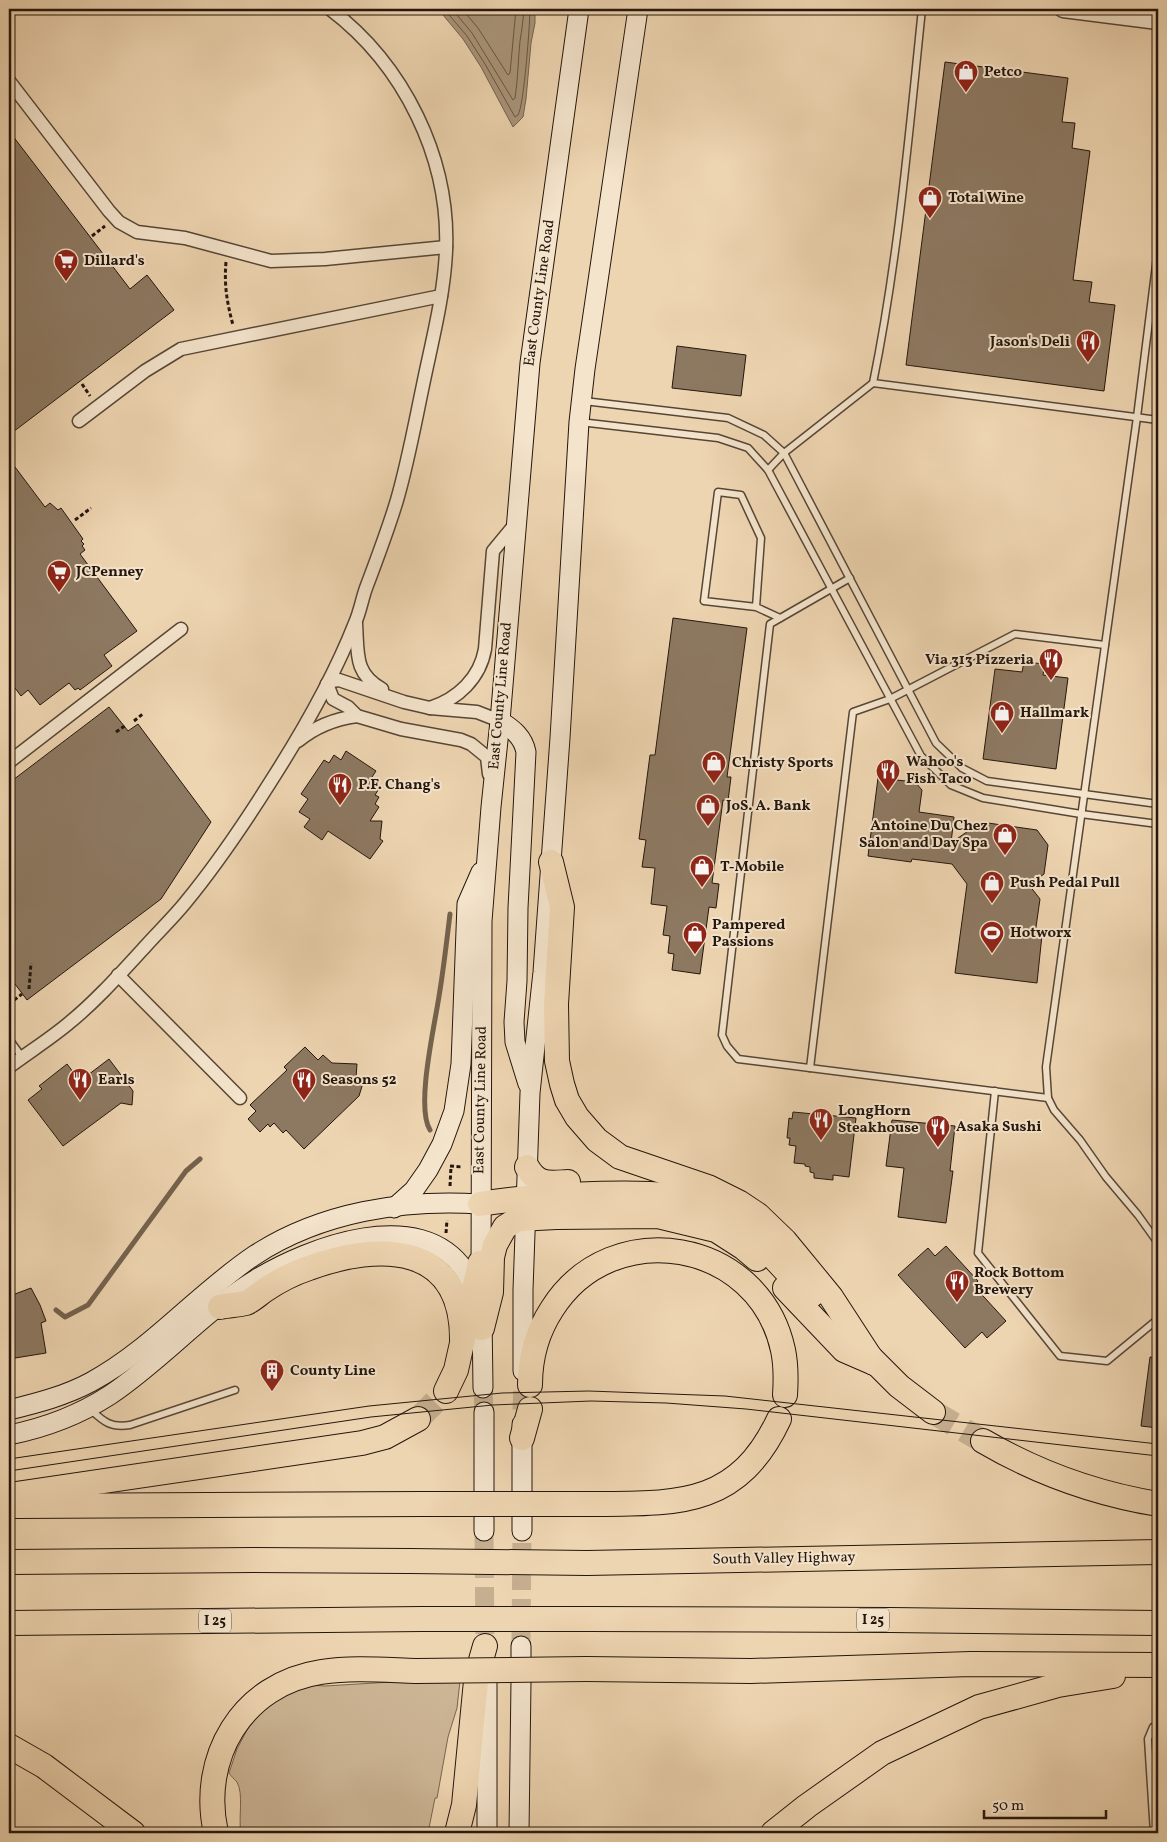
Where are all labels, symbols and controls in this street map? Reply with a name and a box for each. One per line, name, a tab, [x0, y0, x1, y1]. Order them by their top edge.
shop icon: Petco	[953, 59, 979, 93]
place label: Petco	[984, 62, 1023, 83]
shop icon: Total Wine	[917, 185, 943, 219]
place label: Total Wine	[948, 188, 1024, 209]
street label: East County Line Road	[519, 218, 561, 368]
supermarket icon: Dillard's	[53, 248, 79, 282]
place label: Dillard's	[84, 251, 145, 272]
restaurant icon: Jason's Deli	[1075, 329, 1101, 363]
place label: Jason's Deli	[989, 332, 1070, 353]
supermarket icon: JCPenney	[46, 559, 72, 593]
place label: JCPenney	[75, 562, 144, 583]
street label: East County Line Road	[484, 621, 518, 771]
restaurant icon: Via 313 Pizzeria	[1038, 647, 1064, 681]
place label: Via 313 Pizzeria	[925, 650, 1034, 671]
shop icon: Hallmark	[989, 700, 1015, 734]
place label: Hallmark	[1020, 703, 1089, 724]
shop icon: Christy Sports	[701, 750, 727, 784]
place label: Wahoo's Fish Taco	[906, 752, 972, 790]
place label: Christy Sports	[732, 753, 834, 774]
restaurant icon: Wahoo's Fish Taco	[875, 758, 901, 792]
restaurant icon: P.F. Chang's	[327, 772, 353, 806]
place label: P.F. Chang's	[358, 775, 441, 796]
shop icon: JoS. A. Bank	[695, 793, 721, 827]
place label: JoS. A. Bank	[725, 796, 811, 817]
place label: Antoine Du Chez Salon and Day Spa	[859, 816, 988, 854]
shop icon: Antoine Du Chez Salon and Day Spa	[992, 822, 1018, 856]
shop icon: T-Mobile	[689, 854, 715, 888]
place label: T-Mobile	[720, 857, 785, 878]
shop icon: Push Pedal Pull	[979, 870, 1005, 904]
place label: Push Pedal Pull	[1010, 873, 1120, 894]
place label: Pampered Passions	[712, 915, 785, 953]
sports icon: Hotworx	[979, 920, 1005, 954]
shop icon: Pampered Passions	[682, 921, 708, 955]
place label: Hotworx	[1010, 923, 1072, 944]
street label: East County Line Road	[469, 1026, 493, 1174]
restaurant icon: Earls	[67, 1067, 93, 1101]
restaurant icon: Seasons 52	[291, 1067, 317, 1101]
place label: Earls	[98, 1070, 135, 1091]
place label: Seasons 52	[322, 1070, 397, 1091]
place label: LongHorn Steakhouse	[838, 1101, 919, 1139]
restaurant icon: LongHorn Steakhouse	[808, 1107, 834, 1141]
restaurant icon: Asaka Sushi	[925, 1114, 951, 1148]
place label: Asaka Sushi	[956, 1117, 1042, 1138]
place label: Rock Bottom Brewery	[974, 1263, 1065, 1301]
restaurant icon: Rock Bottom Brewery	[944, 1269, 970, 1303]
building icon: County Line	[259, 1358, 285, 1392]
place label: County Line	[290, 1361, 376, 1382]
street label: South Valley Highway	[712, 1547, 856, 1571]
road number: I 25	[857, 1608, 889, 1632]
road number: I 25	[199, 1610, 231, 1632]
scale bar	[984, 1787, 1107, 1819]
text: 50 m	[992, 1796, 1024, 1817]

